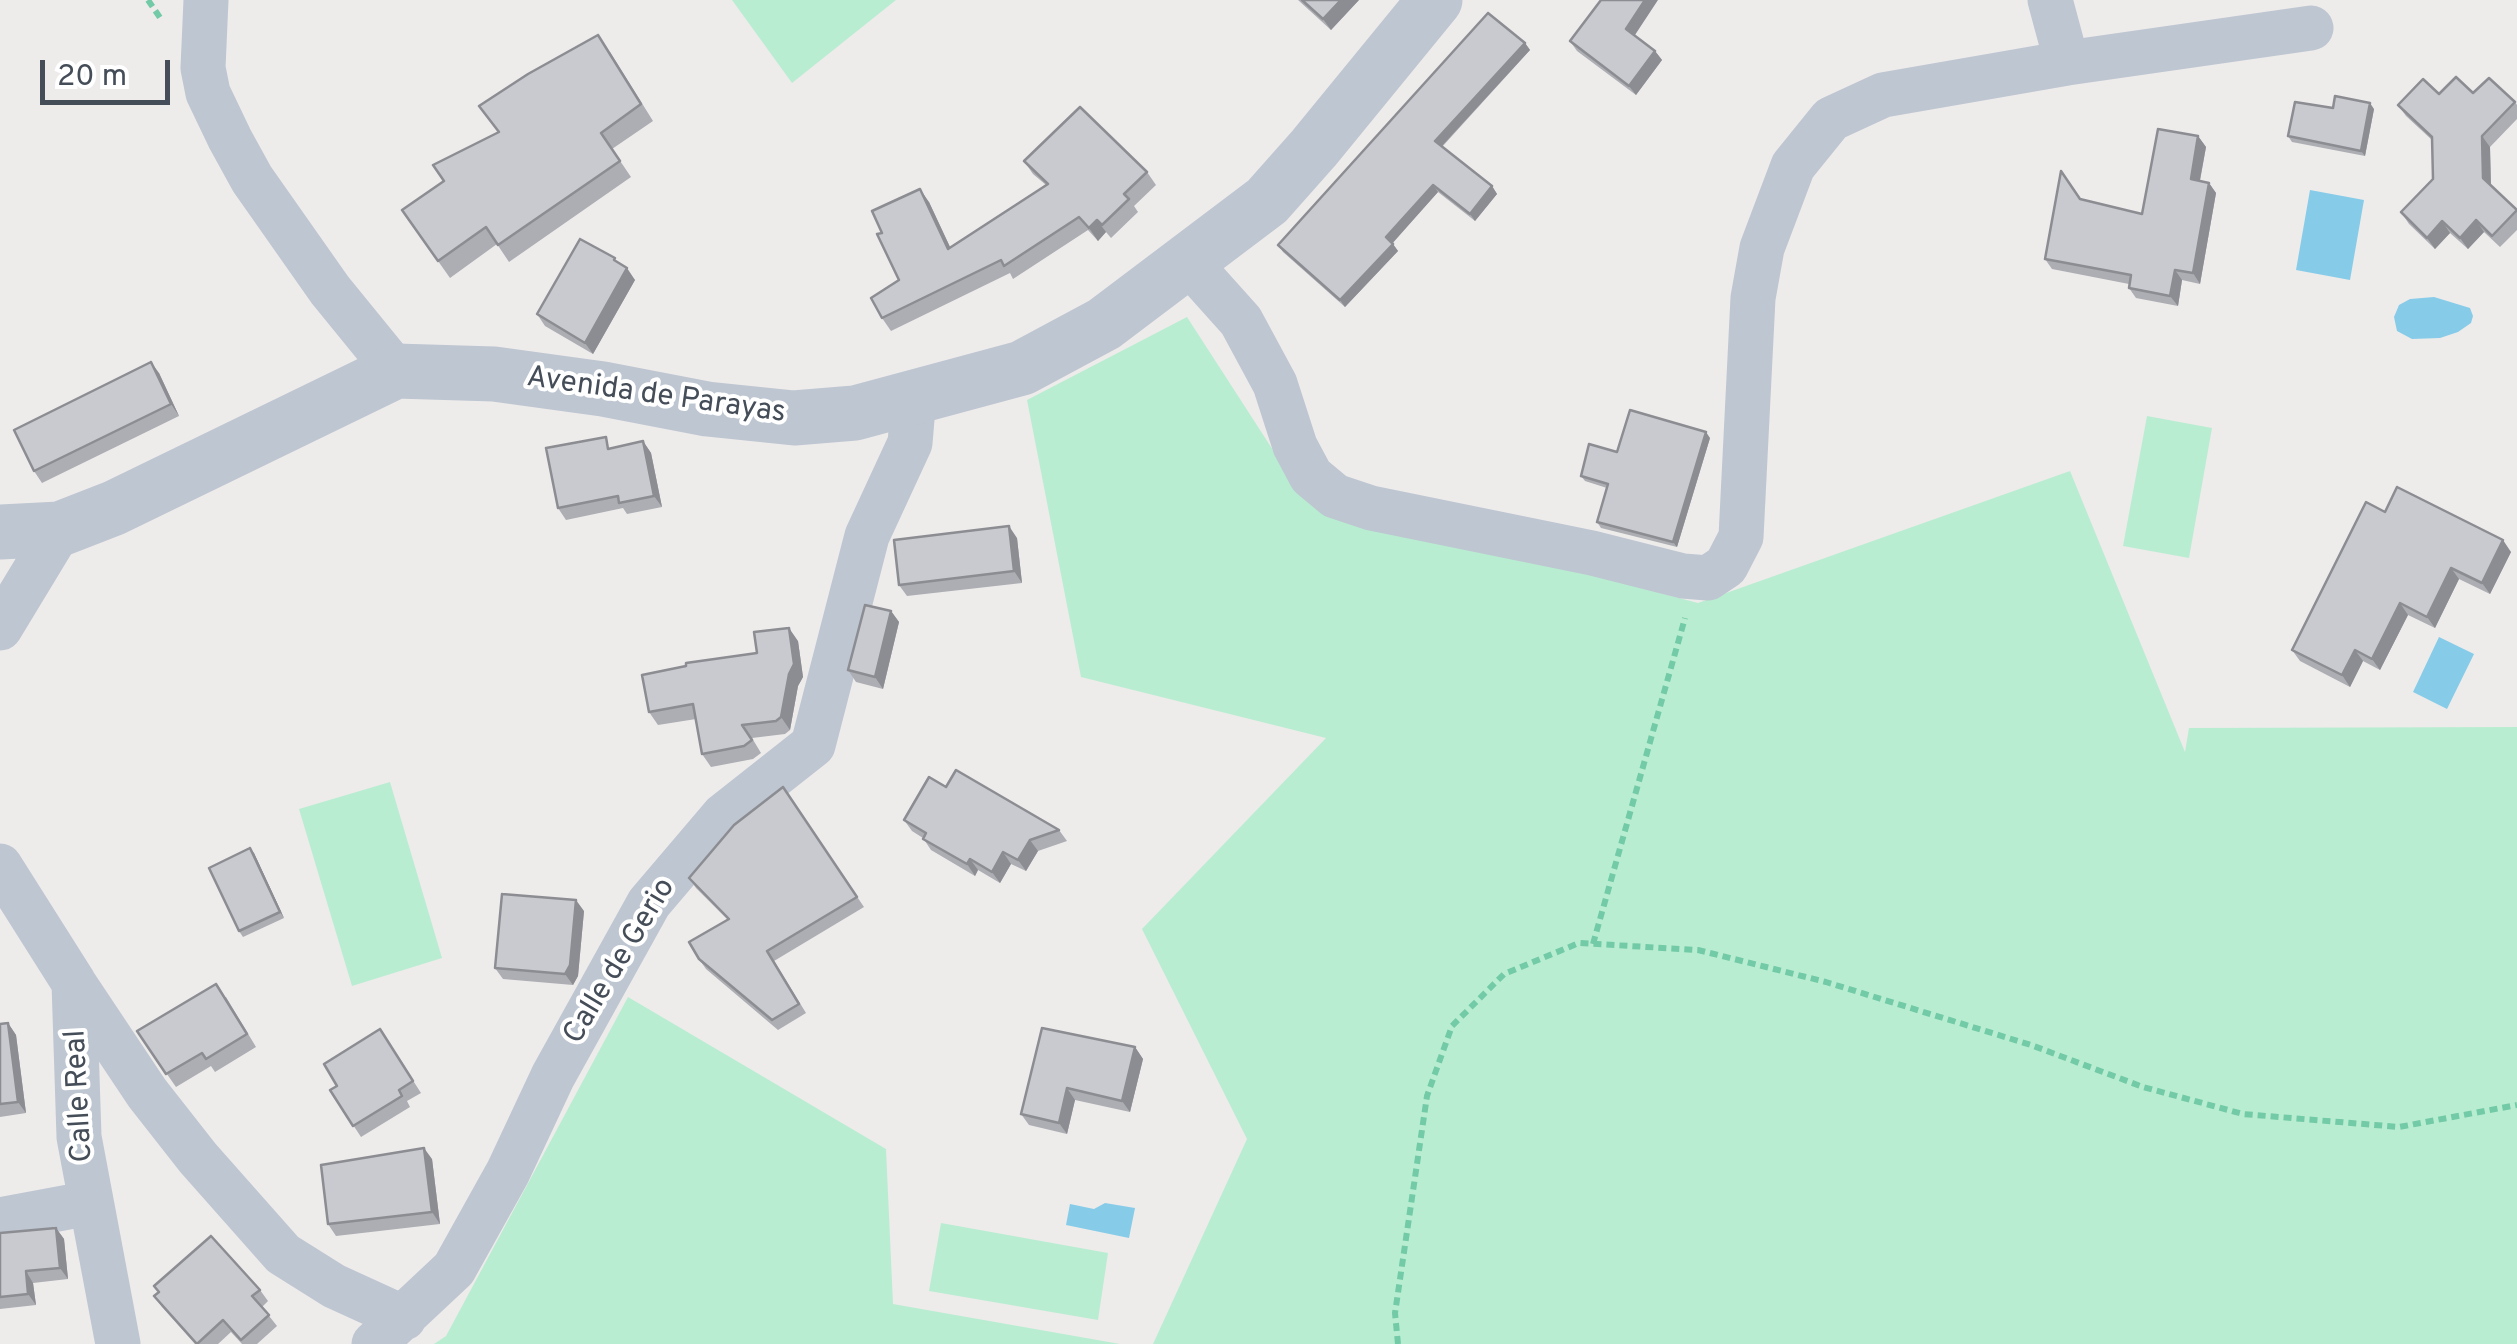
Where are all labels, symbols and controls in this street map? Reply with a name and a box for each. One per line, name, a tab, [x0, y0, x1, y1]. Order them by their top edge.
scale bar	[45, 40, 175, 102]
text: 20 m	[57, 59, 127, 96]
street label: Avenida de Parayas	[524, 361, 788, 433]
street label: Calle de Gerio	[557, 873, 685, 1051]
street label: Calle Real	[60, 1029, 102, 1163]

